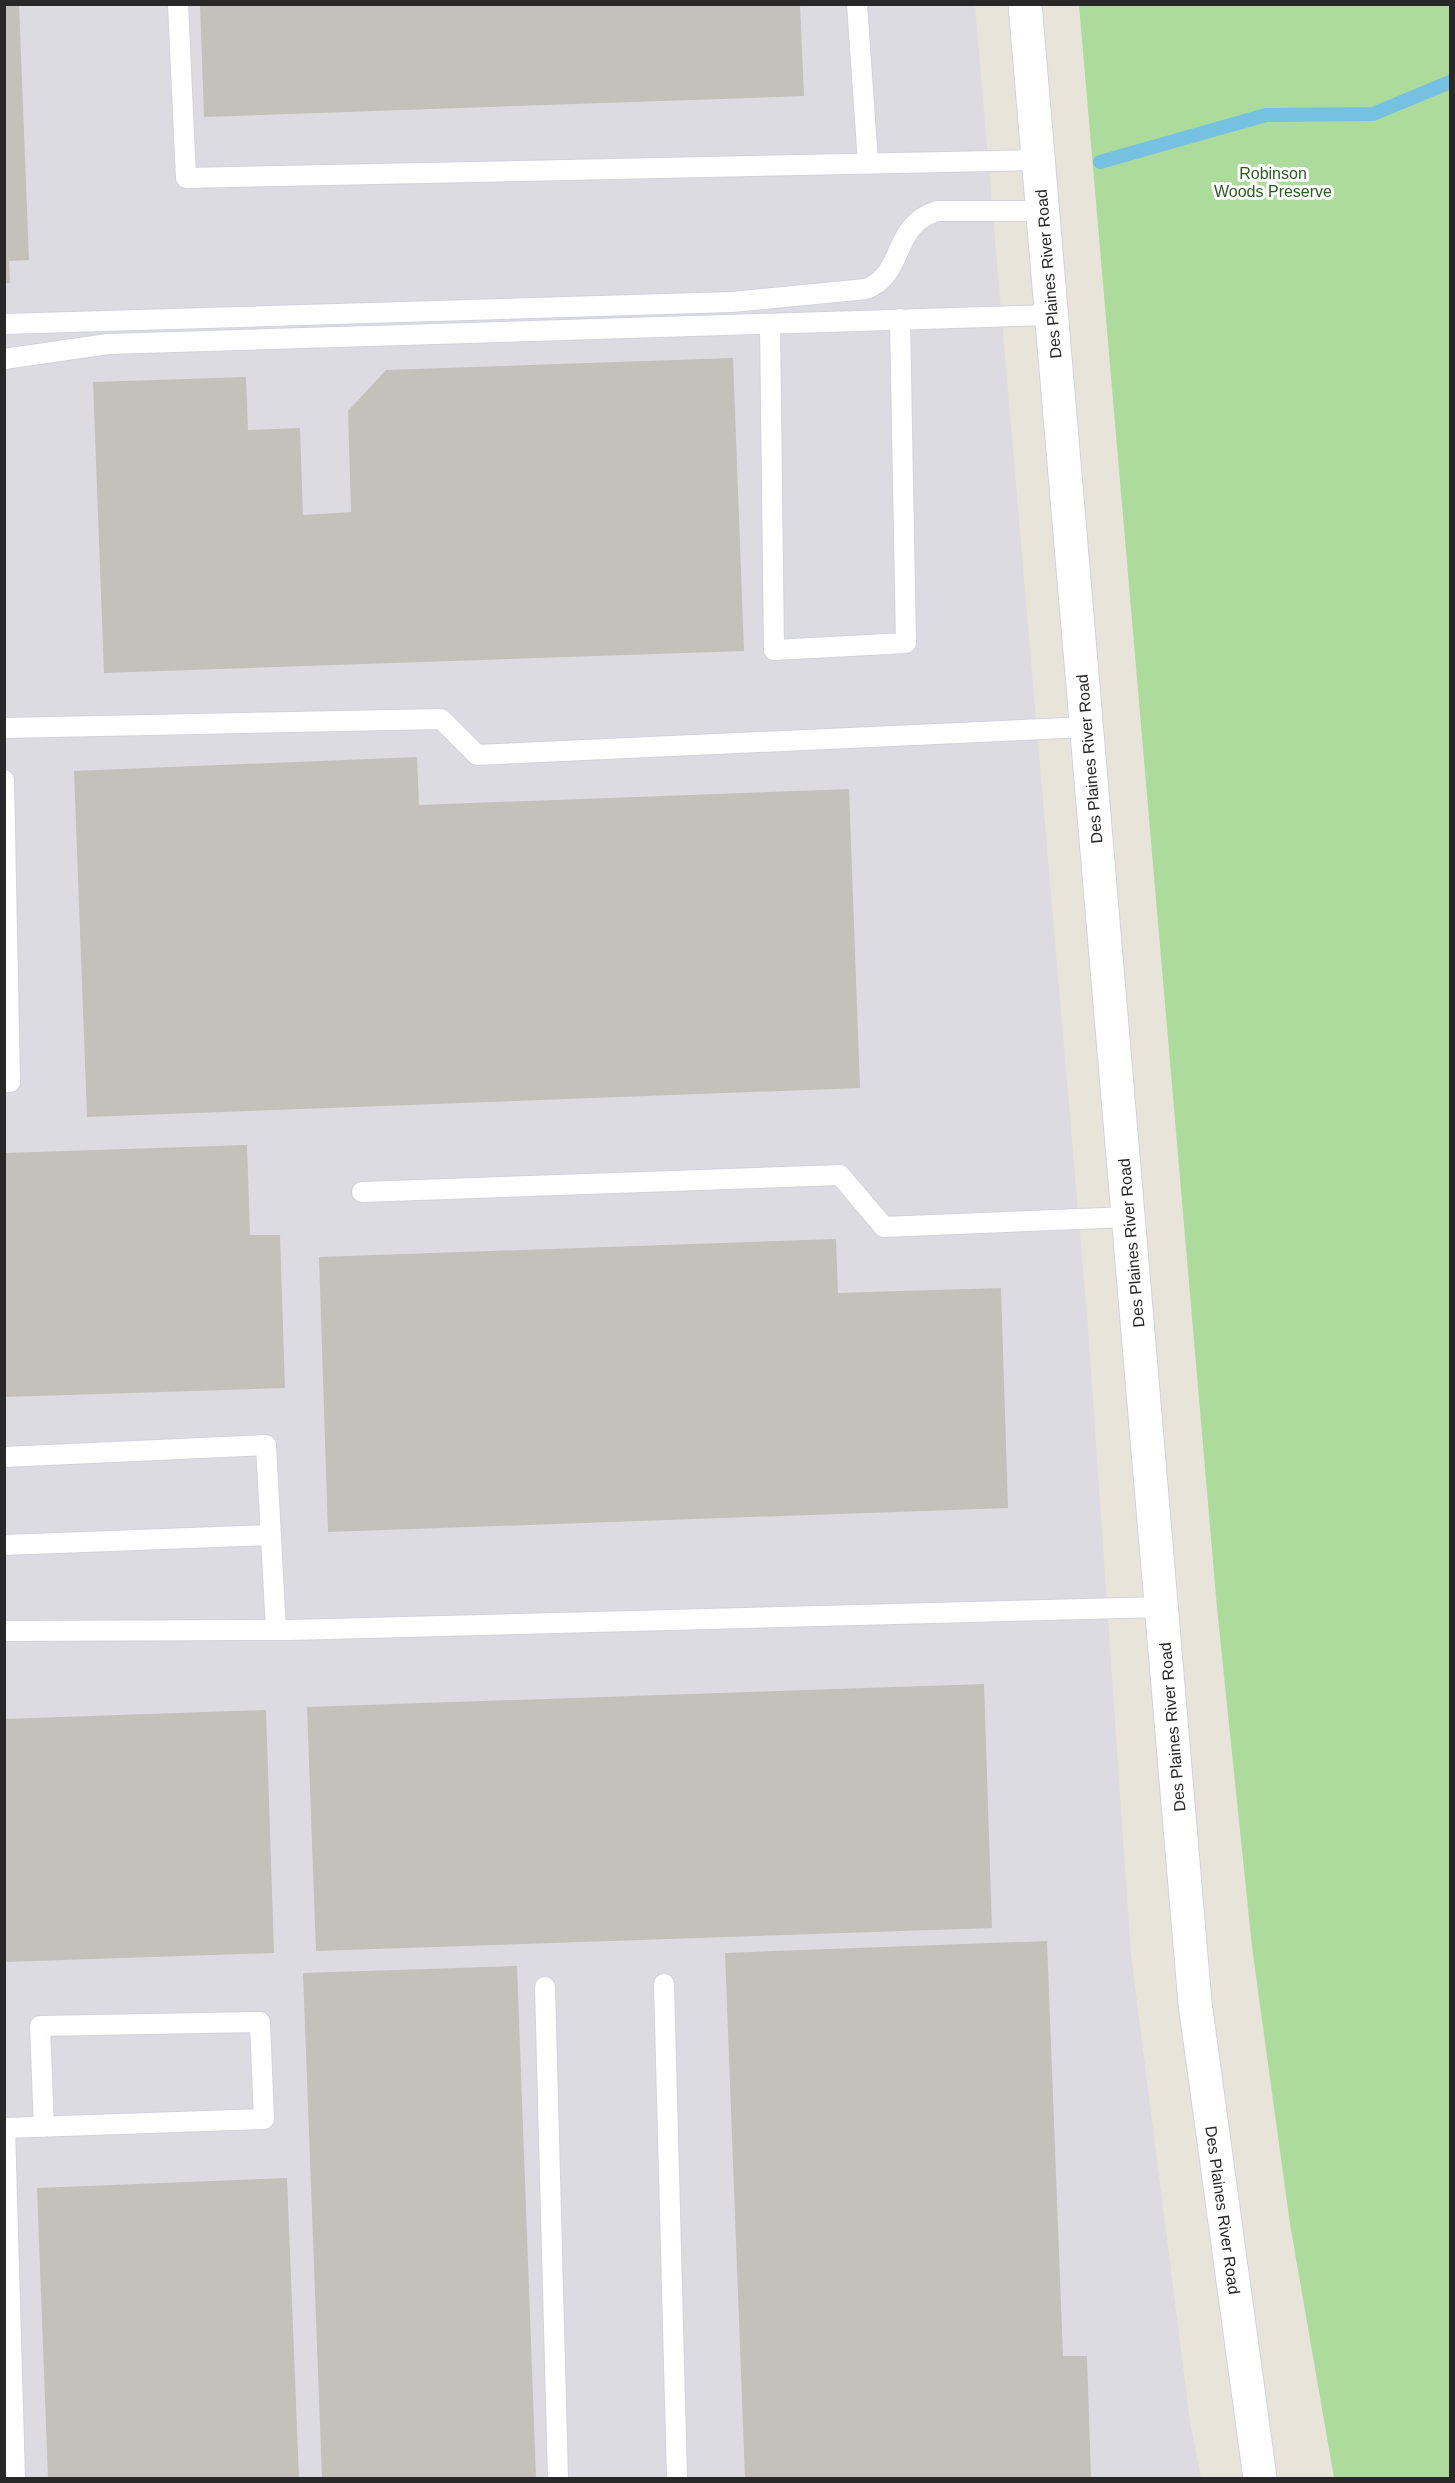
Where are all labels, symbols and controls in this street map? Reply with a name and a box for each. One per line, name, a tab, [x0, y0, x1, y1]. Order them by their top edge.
park label: Robinson Woods Preserve	[1214, 165, 1332, 200]
street label: Des Plaines River Road	[1033, 189, 1064, 359]
street label: Des Plaines River Road	[1074, 674, 1105, 844]
street label: Des Plaines River Road	[1116, 1158, 1147, 1328]
street label: Des Plaines River Road	[1157, 1642, 1188, 1812]
street label: Des Plaines River Road	[1202, 2125, 1243, 2295]

